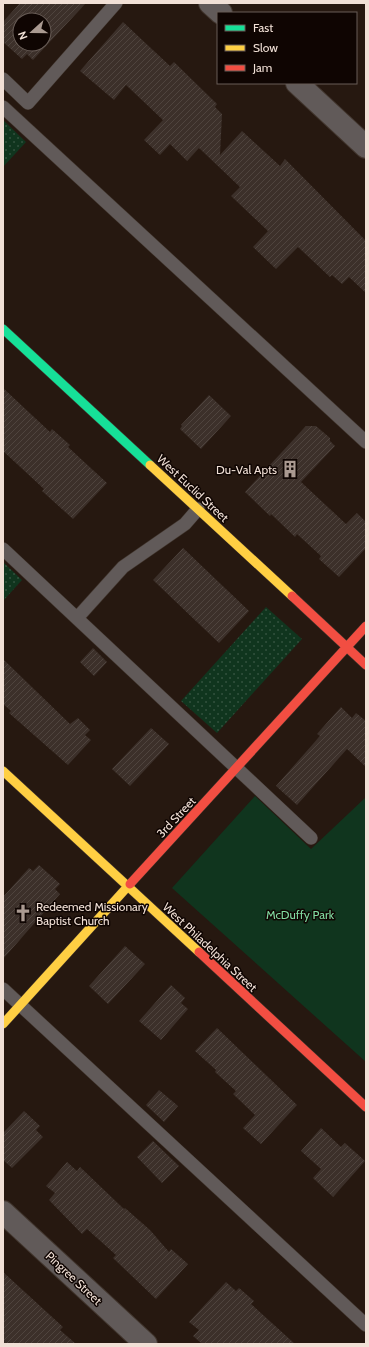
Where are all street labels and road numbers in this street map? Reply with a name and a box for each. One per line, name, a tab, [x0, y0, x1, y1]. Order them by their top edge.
street label: West Euclid Street	[154, 451, 232, 525]
street label: 3rd Street	[153, 793, 199, 841]
street label: West Philadelphia Street	[160, 899, 260, 995]
street label: Pingree Street	[43, 1248, 105, 1308]

